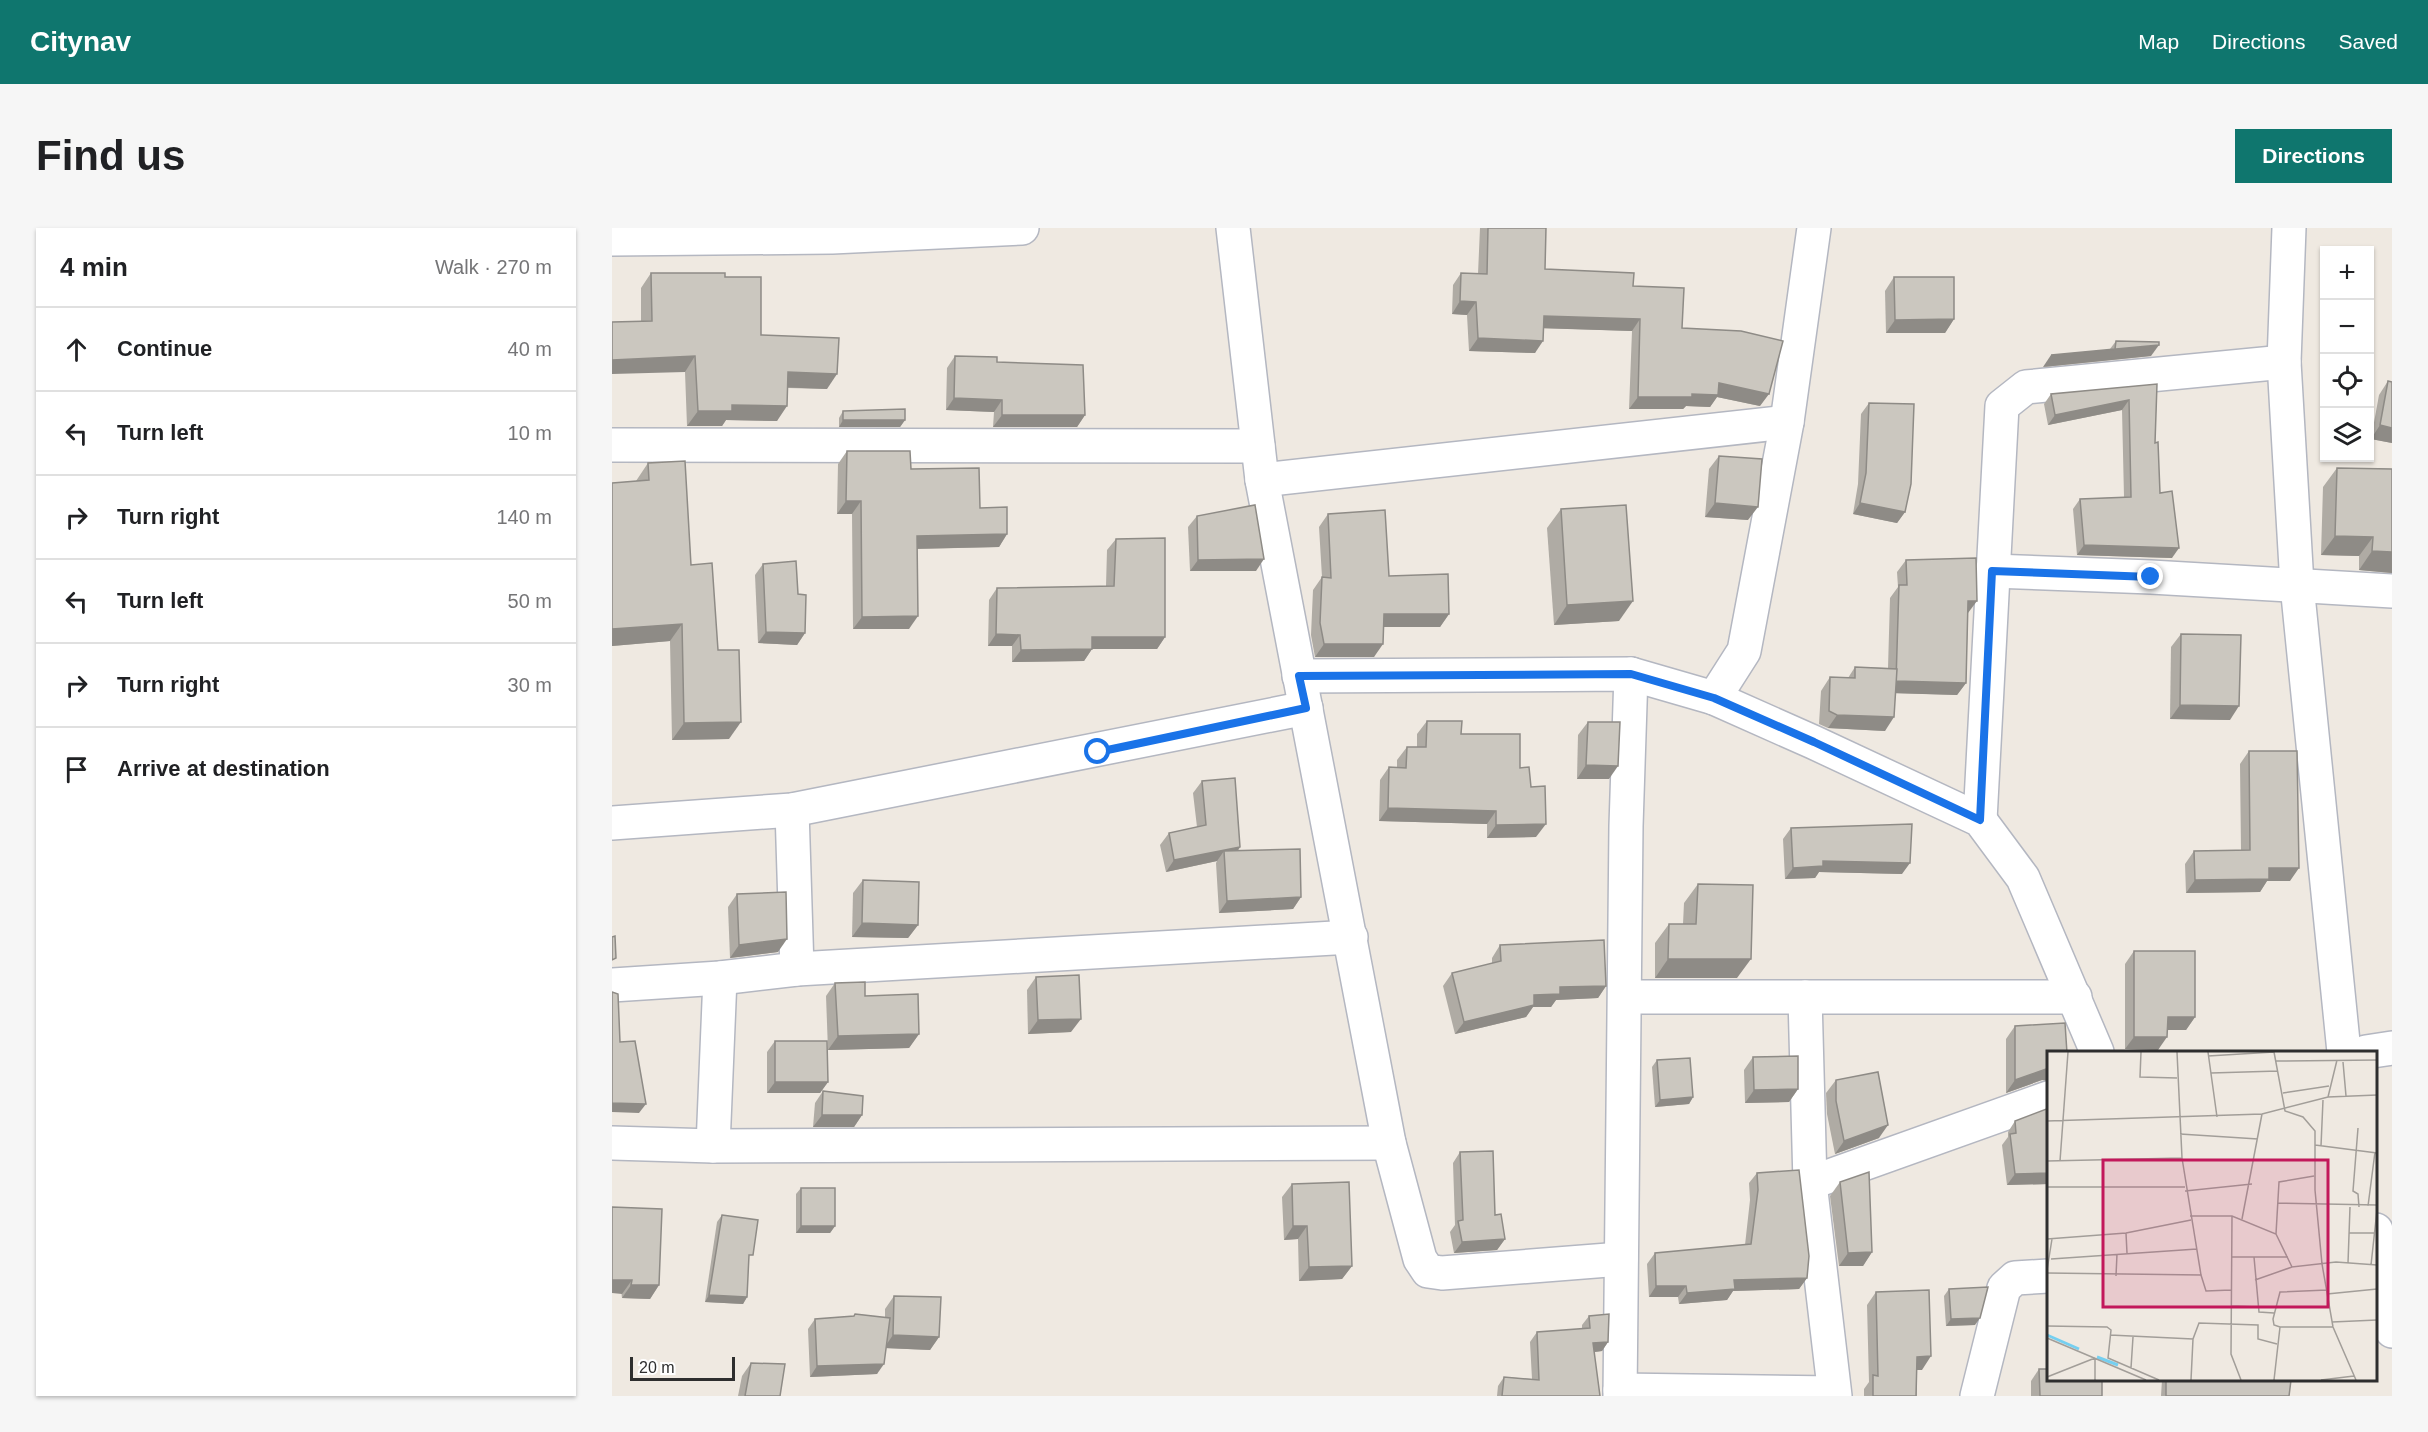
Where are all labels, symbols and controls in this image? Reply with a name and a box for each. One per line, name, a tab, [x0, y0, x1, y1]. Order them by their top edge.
text: Citynav	[30, 26, 131, 57]
text: Map	[2138, 30, 2179, 53]
text: Directions	[2212, 30, 2305, 53]
text: Saved	[2338, 30, 2398, 53]
button: Directions	[2235, 129, 2392, 183]
text: Find us	[36, 132, 185, 179]
map controls	[2320, 246, 2374, 462]
button: +	[2320, 246, 2374, 300]
text: 4 min	[60, 252, 128, 282]
text: Walk · 270 m	[435, 256, 552, 278]
button: −	[2320, 300, 2374, 354]
icon: ahead	[60, 333, 93, 366]
text: Continue	[117, 336, 212, 361]
text: 40 m	[508, 338, 552, 360]
button: locate	[2320, 354, 2374, 408]
button: layers	[2320, 408, 2374, 462]
icon: left	[60, 417, 93, 450]
text: Turn left	[117, 420, 203, 445]
text: 10 m	[508, 422, 552, 444]
icon: right	[60, 501, 93, 534]
text: Turn right	[117, 504, 219, 529]
text: 140 m	[496, 506, 552, 528]
route end	[2137, 563, 2163, 589]
icon: left	[60, 585, 93, 618]
text: Turn left	[117, 588, 203, 613]
text: 50 m	[508, 590, 552, 612]
icon: right	[60, 669, 93, 702]
text: Turn right	[117, 672, 219, 697]
text: 30 m	[508, 674, 552, 696]
route start	[1084, 738, 1110, 764]
icon: arrive	[60, 753, 93, 786]
text: Arrive at destination	[117, 756, 330, 781]
inset map	[2047, 1051, 2377, 1381]
scale bar	[630, 1354, 735, 1382]
text: 20 m	[639, 1359, 675, 1376]

